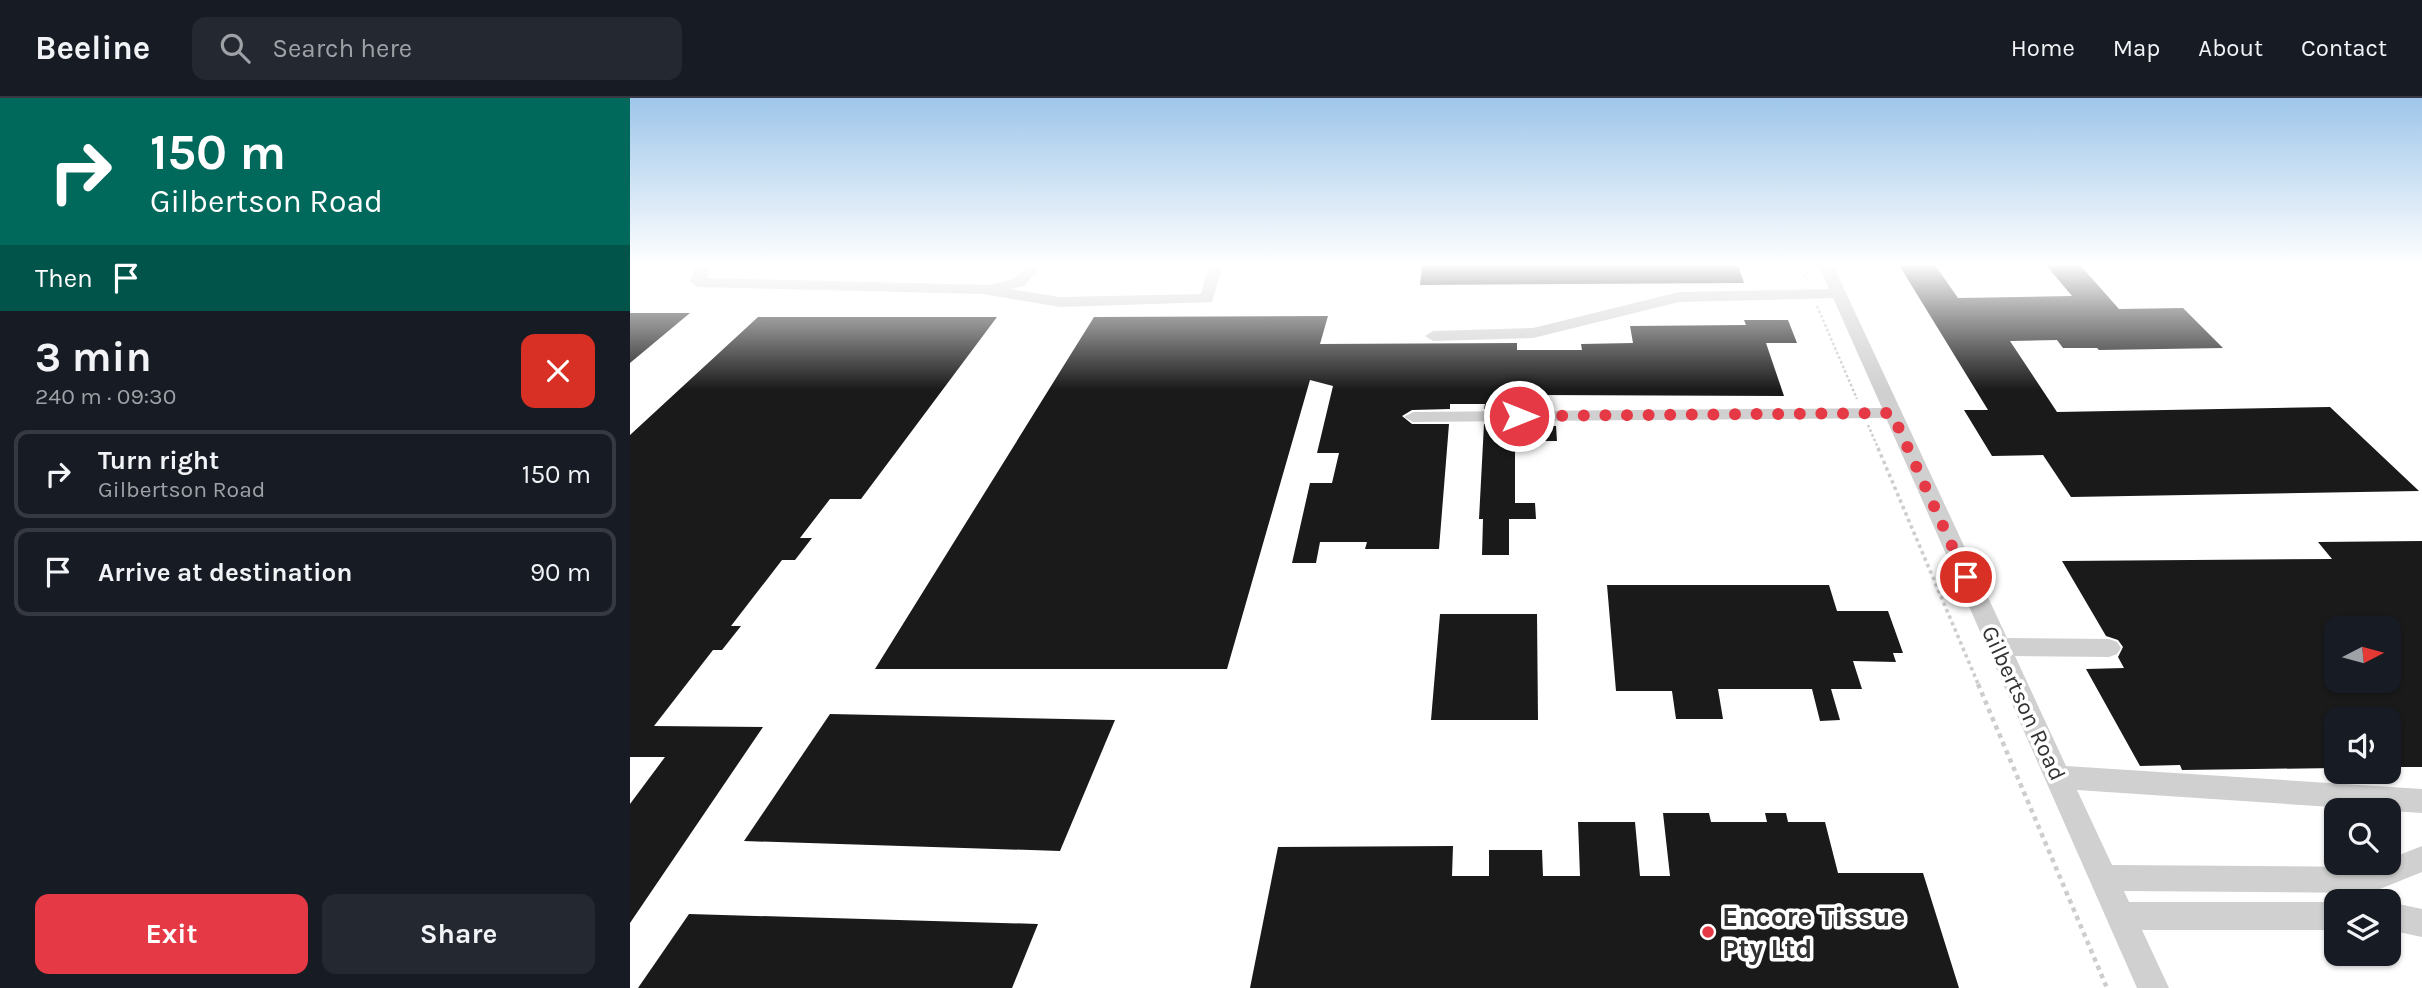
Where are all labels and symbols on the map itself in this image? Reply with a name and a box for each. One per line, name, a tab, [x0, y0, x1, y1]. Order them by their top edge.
position arrow	[1482, 379, 1556, 453]
pin	[1936, 547, 1996, 607]
north arrow	[2324, 616, 2401, 693]
street label: Gilbertson Road	[1976, 622, 2071, 785]
place label: Encore Tissue Pty Ltd	[1722, 900, 1905, 965]
marker: Encore Tissue Pty Ltd	[1700, 924, 1716, 940]

